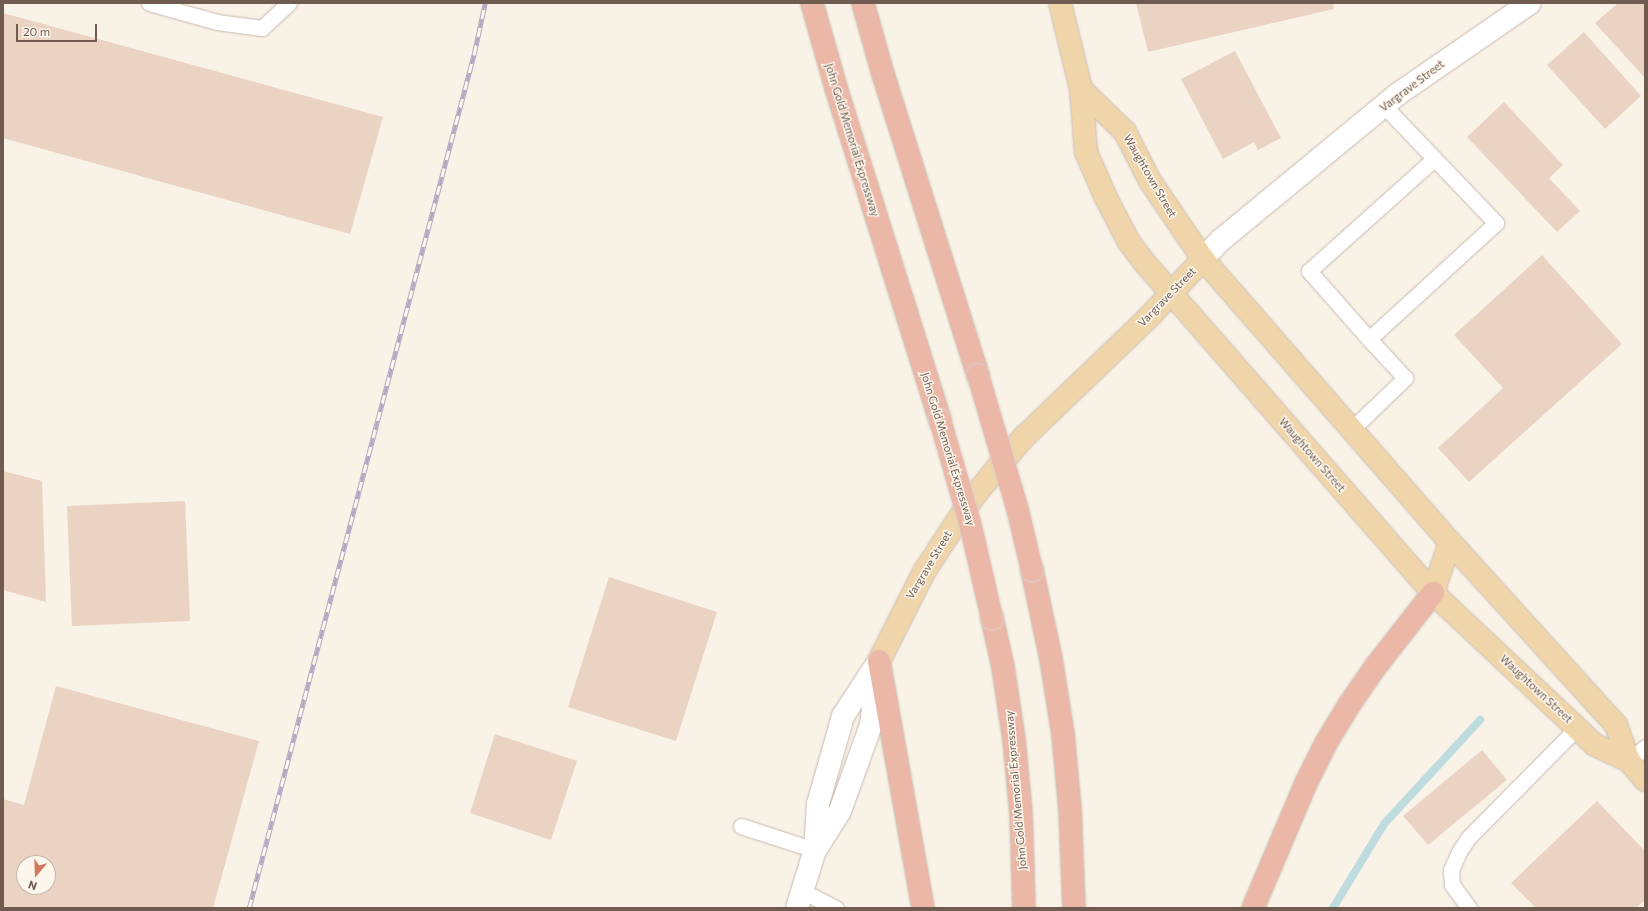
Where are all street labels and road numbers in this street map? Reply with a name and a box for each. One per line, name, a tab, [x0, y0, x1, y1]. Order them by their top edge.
street label: Vargrave Street	[1377, 57, 1447, 115]
street label: John Gold Memorial Expressway	[822, 62, 882, 218]
street label: Waughtown Street	[1121, 132, 1179, 220]
street label: Vargrave Street	[1135, 265, 1199, 329]
street label: John Gold Memorial Expressway	[918, 371, 978, 527]
street label: Waughtown Street	[1276, 415, 1348, 495]
street label: Vargrave Street	[903, 528, 955, 602]
street label: Waughtown Street	[1497, 652, 1575, 726]
street label: John Gold Memorial Expressway	[1002, 710, 1030, 870]

